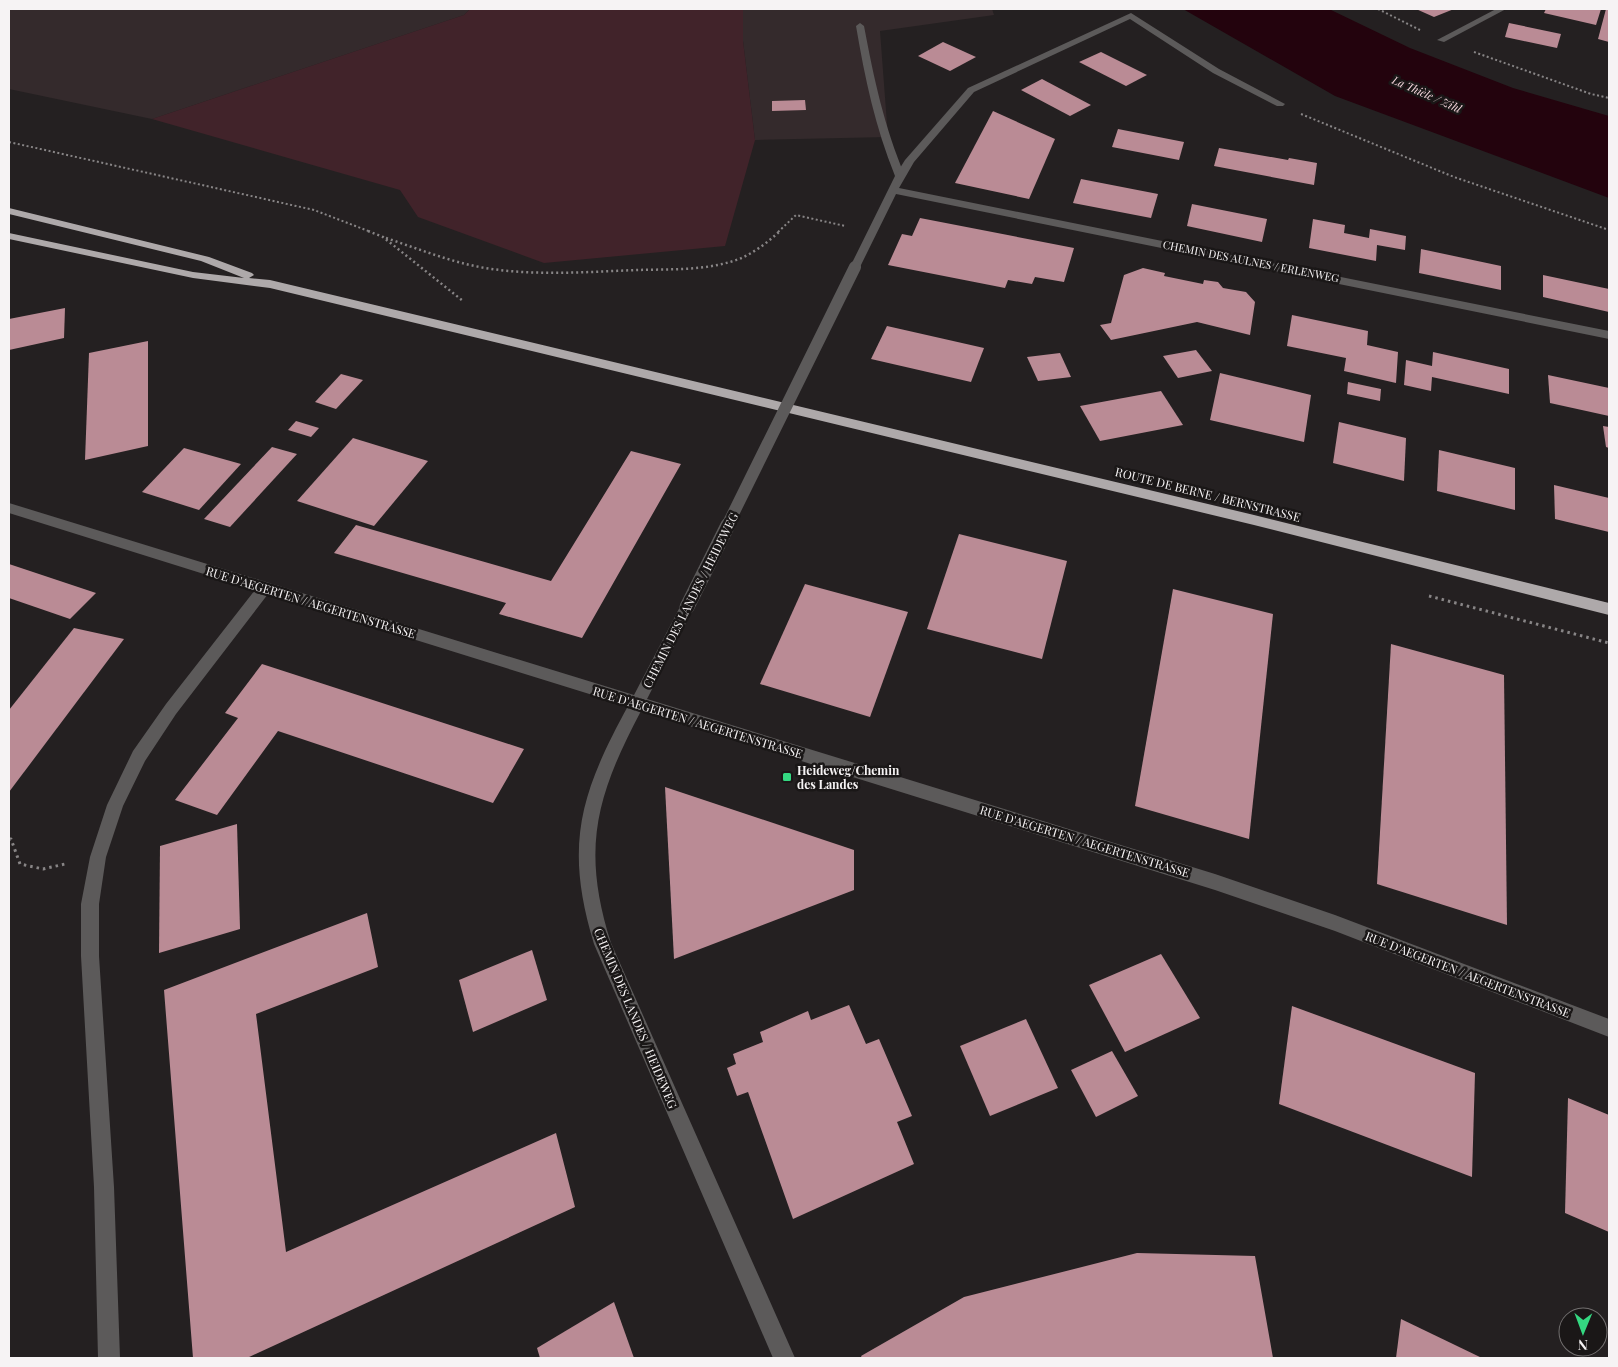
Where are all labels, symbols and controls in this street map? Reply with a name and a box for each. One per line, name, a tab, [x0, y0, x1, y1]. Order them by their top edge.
water label: La Thièle / Zihl	[1389, 72, 1465, 116]
street label: CHEMIN DES AULNES / ERLENWEG	[1162, 237, 1341, 286]
street label: ROUTE DE BERNE / BERNSTRASSE	[1114, 463, 1302, 525]
street label: CHEMIN DES LANDES / HEIDEWEG	[639, 509, 742, 690]
street label: RUE D'AEGERTEN / AEGERTENSTRASSE	[204, 562, 418, 642]
street label: RUE D'AEGERTEN / AEGERTENSTRASSE	[591, 682, 805, 762]
place label: Heideweg/Chemin des Landes	[797, 762, 900, 792]
marker: Heideweg/Chemin des Landes	[781, 771, 793, 783]
street label: RUE D'AEGERTEN / AEGERTENSTRASSE	[978, 801, 1192, 881]
street label: CHEMIN DES LANDES / HEIDEWEG	[591, 925, 682, 1111]
street label: RUE D'AEGERTEN / AEGERTENSTRASSE	[1363, 927, 1573, 1021]
north arrow	[1558, 1307, 1608, 1357]
text: N	[1578, 1336, 1588, 1355]

